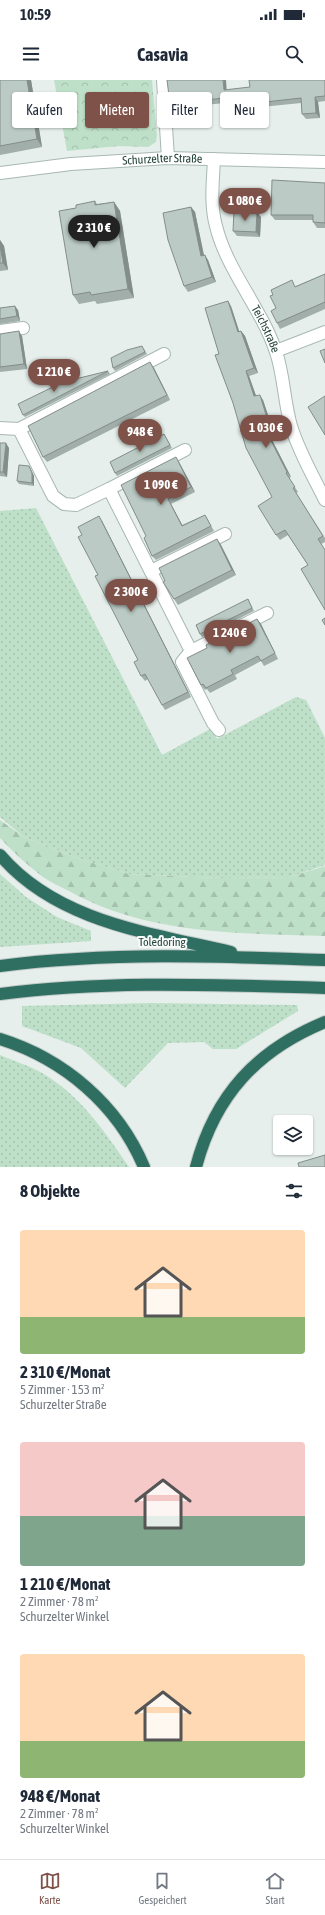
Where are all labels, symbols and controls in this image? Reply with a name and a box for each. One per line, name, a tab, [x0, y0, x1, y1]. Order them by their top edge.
text: 10:59	[20, 6, 51, 23]
icon: menu	[20, 43, 42, 65]
icon: search	[283, 43, 305, 65]
text: Casavia	[137, 44, 188, 65]
chip: Kaufen	[12, 92, 77, 128]
chip: Mieten	[85, 92, 149, 128]
chip: Filter	[157, 92, 212, 128]
chip: Neu	[220, 92, 269, 128]
street label: Schurzelter Straße	[122, 151, 202, 168]
pin: 1 080 €	[208, 188, 282, 222]
text: 1 080 €	[228, 193, 262, 208]
pin: 2 310 €	[57, 215, 131, 249]
text: 2 310 €	[77, 220, 111, 235]
street label: Teichstraße	[248, 303, 283, 354]
pin: 1 210 €	[17, 359, 91, 393]
text: 1 210 €	[37, 364, 71, 379]
pin: 1 030 €	[229, 415, 303, 449]
pin: 948 €	[112, 419, 168, 453]
text: 1 030 €	[249, 420, 283, 435]
text: 948 €	[127, 424, 153, 439]
pin: 1 090 €	[124, 472, 198, 506]
text: 1 090 €	[144, 477, 178, 492]
pin: 2 300 €	[94, 579, 168, 613]
text: 2 300 €	[114, 584, 148, 599]
pin: 1 240 €	[193, 620, 267, 654]
text: 1 240 €	[213, 625, 247, 640]
street label: Toledoring	[138, 935, 186, 949]
map controls	[273, 1115, 313, 1155]
button: layers	[273, 1115, 313, 1155]
icon: filters	[283, 1180, 305, 1202]
text: 8 Objekte	[20, 1181, 80, 1201]
icon: home	[127, 1256, 199, 1328]
text: 2 310 €/Monat	[20, 1362, 110, 1382]
text: 5 Zimmer · 153 m²	[20, 1382, 105, 1397]
text: Schurzelter Straße	[20, 1397, 107, 1412]
icon: home	[127, 1468, 199, 1540]
text: 1 210 €/Monat	[20, 1574, 110, 1594]
text: 2 Zimmer · 78 m²	[20, 1594, 99, 1609]
text: Schurzelter Winkel	[20, 1609, 109, 1624]
icon: home	[127, 1680, 199, 1752]
text: 948 €/Monat	[20, 1786, 100, 1806]
text: 2 Zimmer · 78 m²	[20, 1806, 99, 1821]
text: Schurzelter Winkel	[20, 1821, 109, 1836]
tab: Karte	[39, 1870, 61, 1906]
tab: Gespeichert	[138, 1870, 187, 1906]
tab: Start	[264, 1870, 286, 1906]

